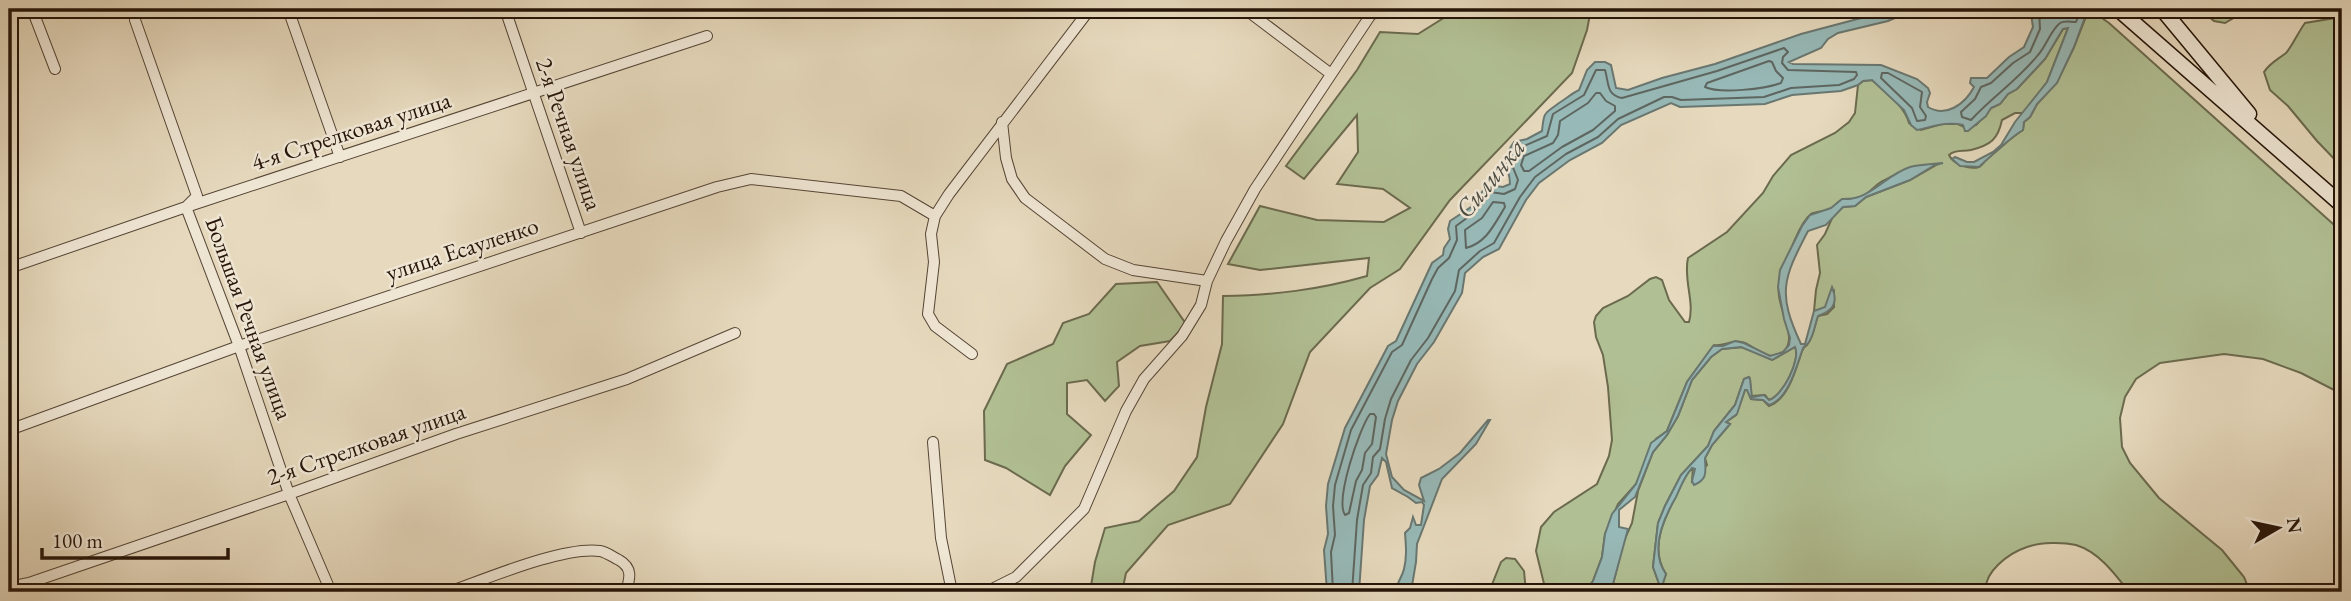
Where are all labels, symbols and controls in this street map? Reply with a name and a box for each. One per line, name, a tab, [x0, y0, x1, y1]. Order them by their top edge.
street label: 2-я Речная улица	[529, 53, 610, 215]
street label: 4-я Стрелковая улица	[247, 84, 455, 177]
water label: Силинка	[1447, 131, 1533, 225]
street label: улица Есауленко	[382, 209, 542, 288]
street label: Большая Речная улица	[198, 212, 301, 424]
street label: 2-я Стрелковая улица	[262, 395, 470, 492]
north arrow	[2242, 492, 2312, 562]
text: N	[2281, 516, 2308, 536]
scale bar	[42, 517, 228, 561]
text: 100 m	[52, 527, 103, 554]

